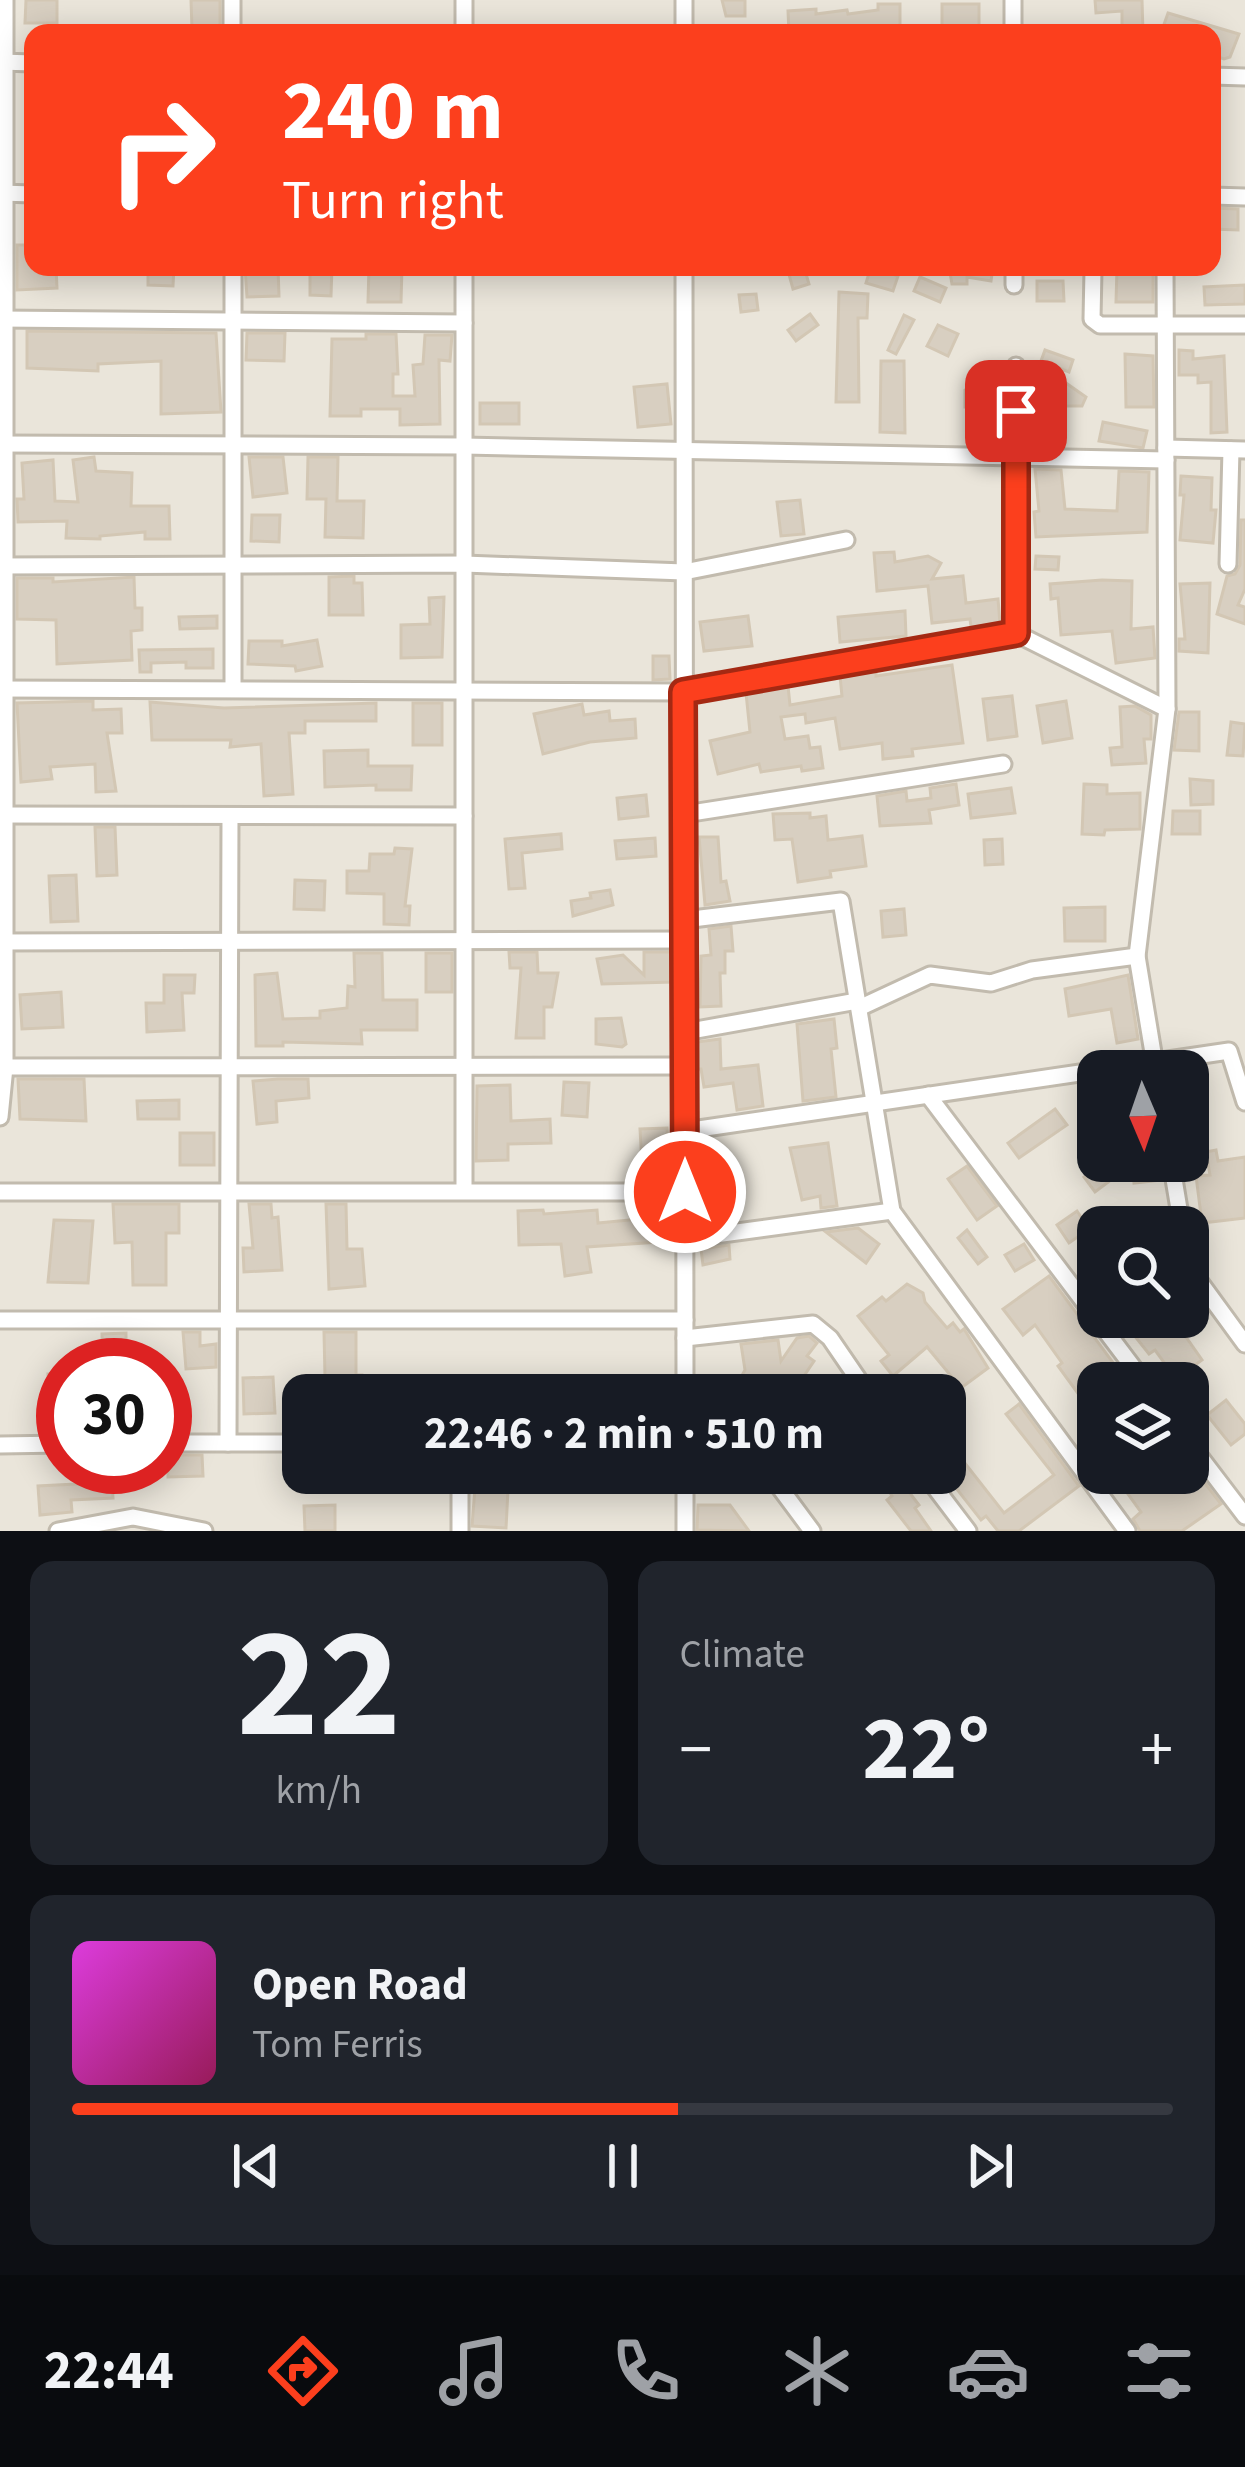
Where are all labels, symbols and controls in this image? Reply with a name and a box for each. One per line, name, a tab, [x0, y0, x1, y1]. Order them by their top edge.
text: 240 m	[282, 52, 504, 172]
icon: right	[84, 72, 240, 228]
text: Turn right	[282, 163, 504, 240]
pin	[965, 360, 1067, 462]
icon: arrive	[983, 378, 1049, 444]
north arrow	[1077, 1050, 1209, 1182]
map controls	[1077, 1050, 1209, 1494]
position arrow	[622, 1129, 748, 1255]
button: search	[1077, 1206, 1209, 1338]
speed limit sign: 30	[36, 1338, 192, 1494]
button: layers	[1077, 1362, 1209, 1494]
text: 22:46 · 2 min · 510 m	[424, 1402, 824, 1466]
text: 22	[236, 1574, 401, 1796]
text: Climate	[680, 1627, 805, 1683]
text: 22°	[862, 1686, 990, 1814]
text: −	[680, 1703, 712, 1797]
text: +	[1140, 1703, 1173, 1797]
text: km/h	[275, 1763, 362, 1819]
text: Open Road	[252, 1953, 468, 2017]
text: Tom Ferris	[252, 2017, 423, 2073]
icon: previous	[223, 2133, 289, 2199]
icon: pause	[590, 2133, 656, 2199]
icon: next	[957, 2133, 1023, 2199]
icon: directions	[261, 2329, 345, 2413]
icon: music	[432, 2329, 516, 2413]
icon: phone	[604, 2329, 688, 2413]
icon: climate	[775, 2329, 859, 2413]
icon: car	[946, 2329, 1030, 2413]
icon: filters	[1117, 2329, 1201, 2413]
text: 22:44	[44, 2333, 174, 2410]

